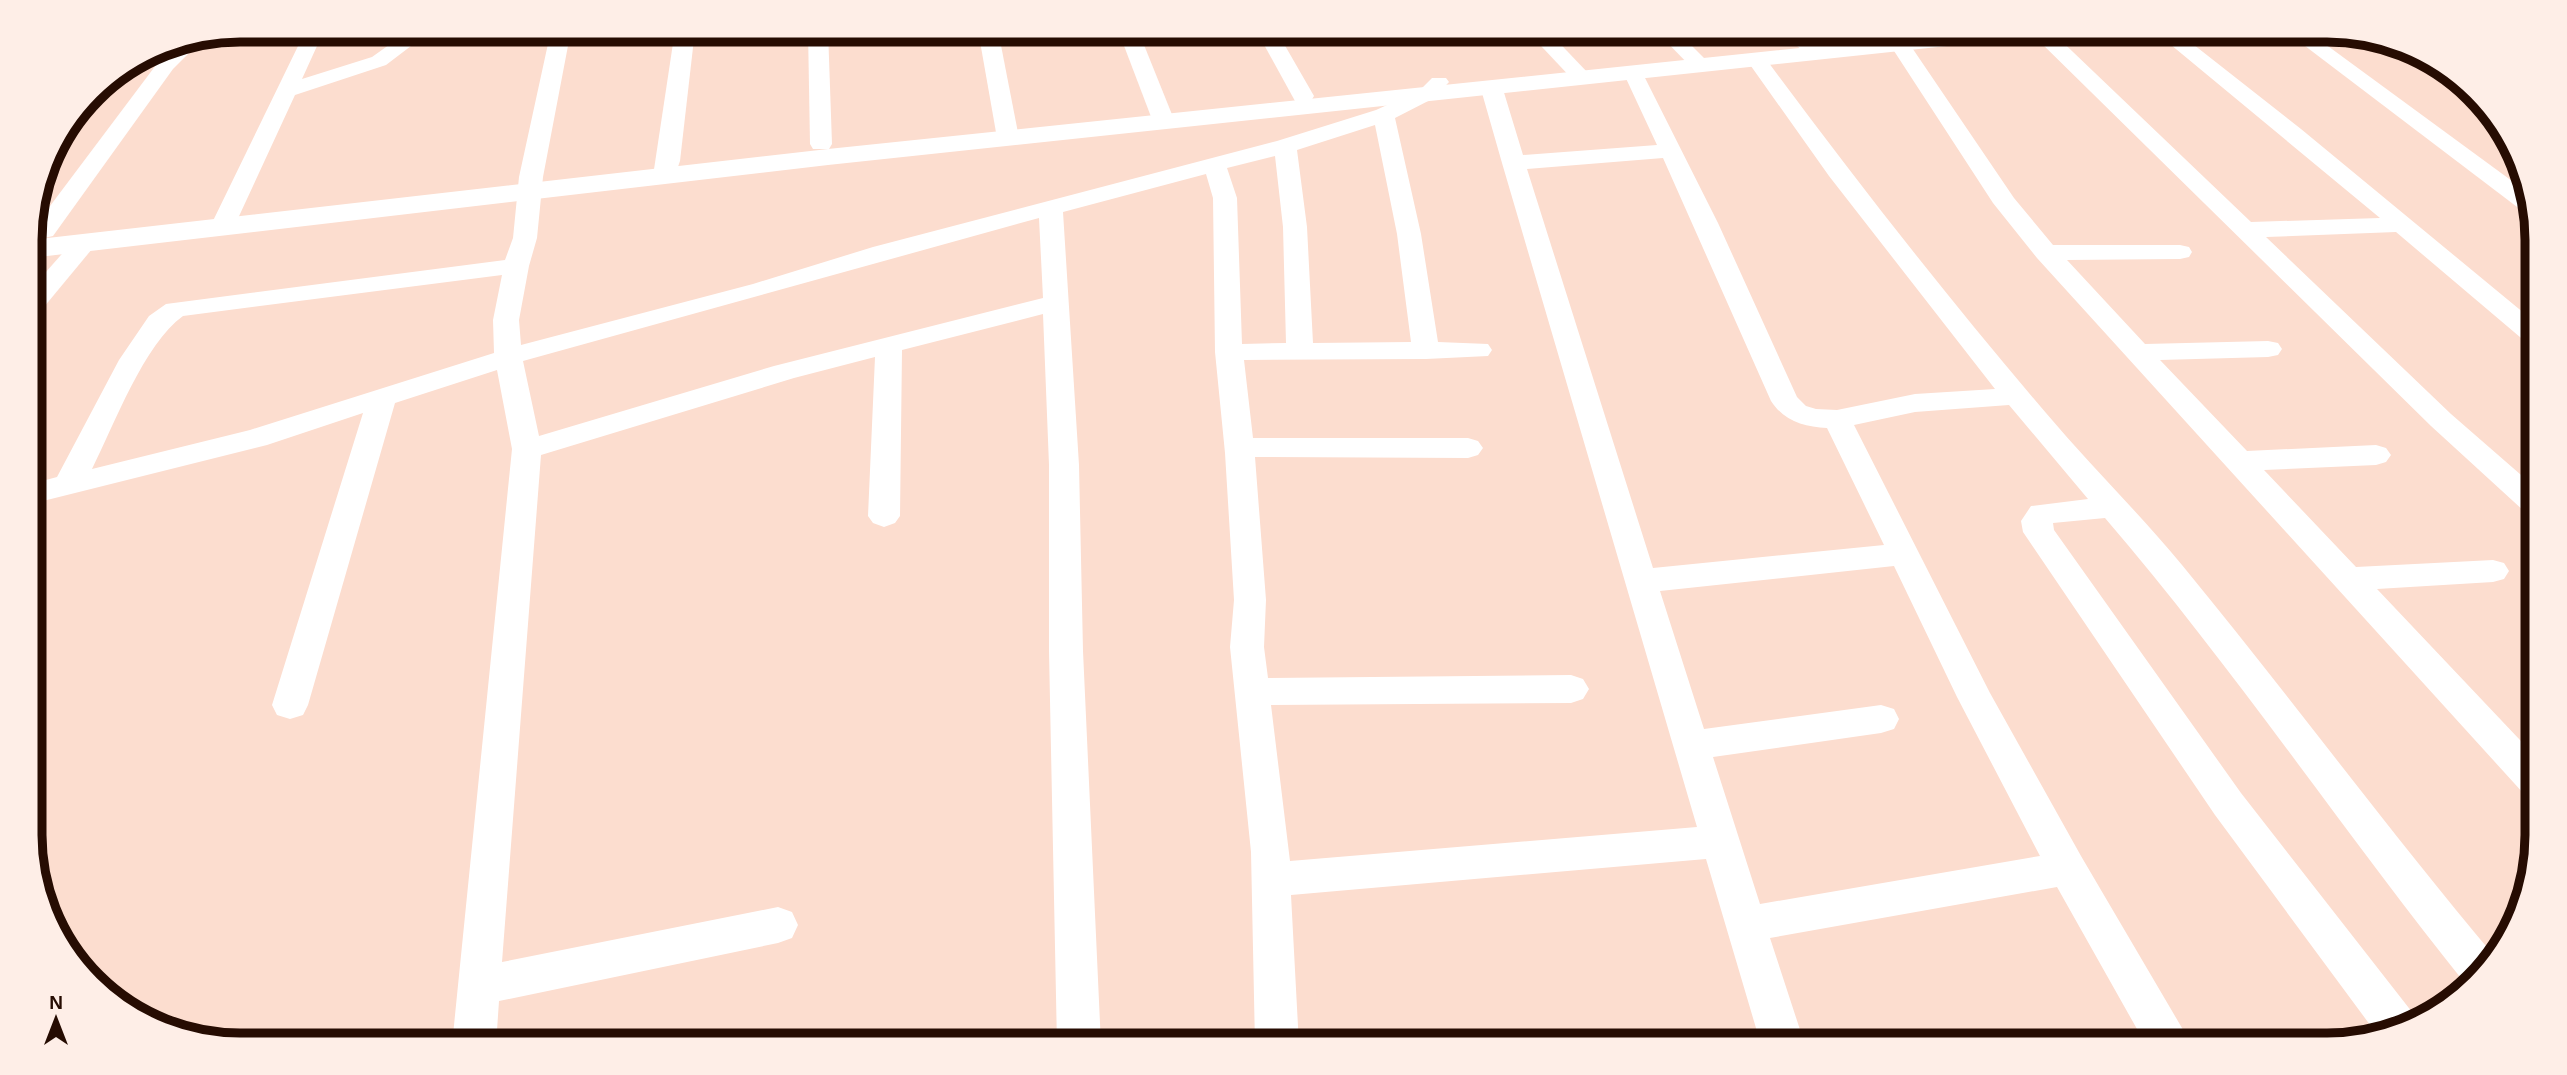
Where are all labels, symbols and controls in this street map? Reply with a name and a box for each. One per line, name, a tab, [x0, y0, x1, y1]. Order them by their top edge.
north arrow	[21, 984, 91, 1054]
text: N	[49, 992, 63, 1013]

